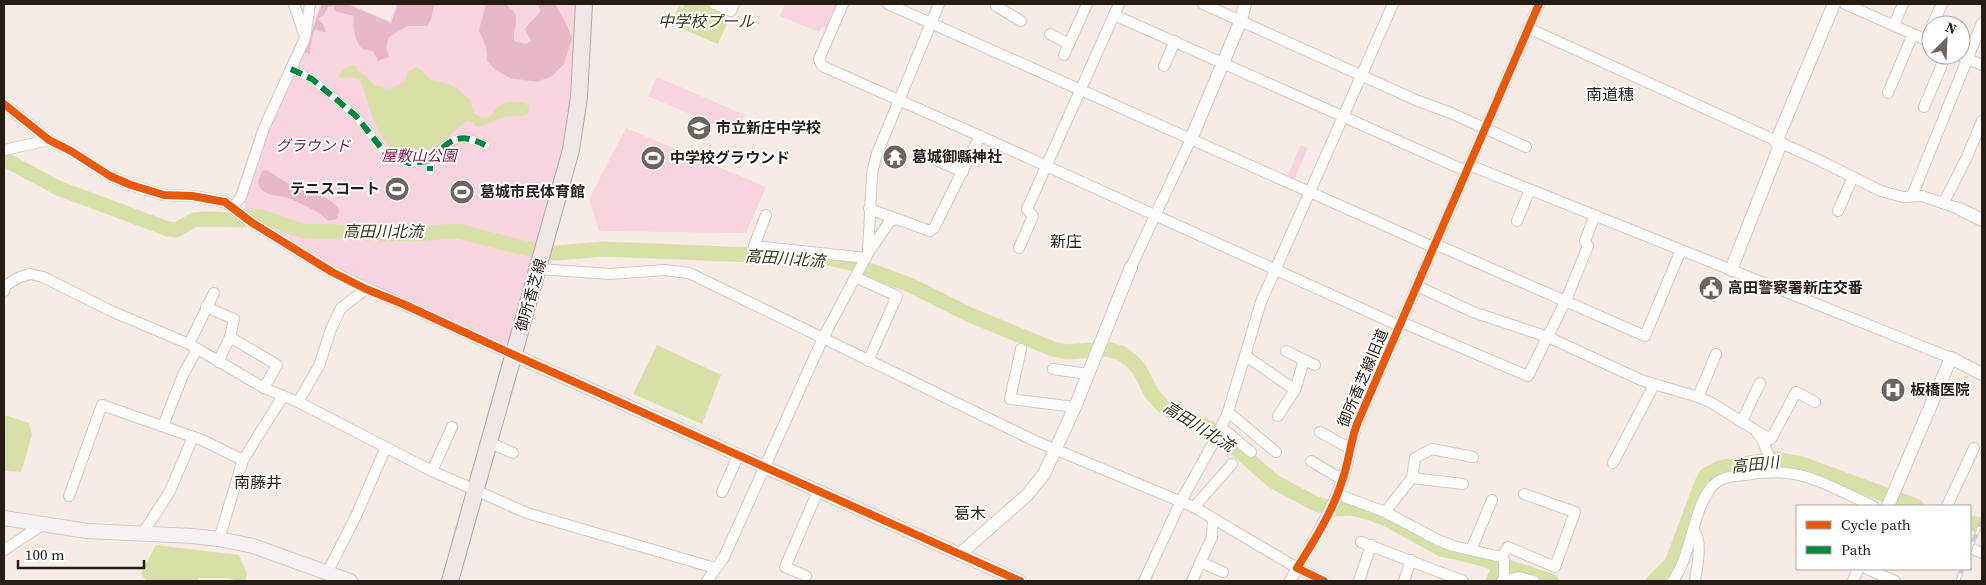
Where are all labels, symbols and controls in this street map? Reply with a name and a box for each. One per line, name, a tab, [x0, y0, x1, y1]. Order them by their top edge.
water label: 中学校プール	[658, 10, 755, 32]
north arrow	[1921, 15, 1971, 65]
text: N	[1943, 17, 1960, 39]
district label: 南道穗	[1586, 83, 1634, 105]
school or university icon: 市立新庄中学校	[686, 115, 712, 141]
place label: 市立新庄中学校	[716, 117, 821, 138]
park label: グラウンド	[275, 135, 351, 156]
temple icon: 葛城御縣神社	[882, 144, 908, 170]
park label: 屋敷山公園	[381, 145, 458, 166]
sports icon: 中学校グラウンド	[640, 145, 666, 171]
place label: 葛城御縣神社	[912, 146, 1002, 167]
place label: 中学校グラウンド	[670, 147, 790, 168]
sports icon: テニスコート	[384, 176, 410, 202]
place label: テニスコート	[290, 178, 380, 199]
sports icon: 葛城市民体育館	[449, 179, 475, 205]
place label: 葛城市民体育館	[480, 181, 585, 202]
water label: 高田川北流	[343, 220, 426, 242]
district label: 新庄	[1050, 230, 1082, 252]
water label: 高田川北流	[744, 244, 829, 272]
street label: 御所香芝線	[510, 256, 551, 334]
public building icon: 高田警察署新庄交番	[1698, 275, 1724, 301]
place label: 高田警察署新庄交番	[1728, 277, 1863, 298]
street label: 御所香芝線旧道	[1332, 325, 1393, 430]
hospital icon: 板橋医院	[1880, 377, 1906, 403]
place label: 板橋医院	[1910, 379, 1970, 400]
water label: 高田川北流	[1159, 395, 1241, 458]
water label: 高田川	[1730, 450, 1782, 477]
district label: 南藤井	[234, 471, 282, 493]
district label: 葛木	[954, 502, 986, 524]
legend	[1796, 505, 1971, 570]
text: Cycle path	[1841, 514, 1911, 535]
scale bar	[18, 538, 144, 570]
text: Path	[1841, 539, 1871, 560]
text: 100 m	[25, 544, 65, 565]

